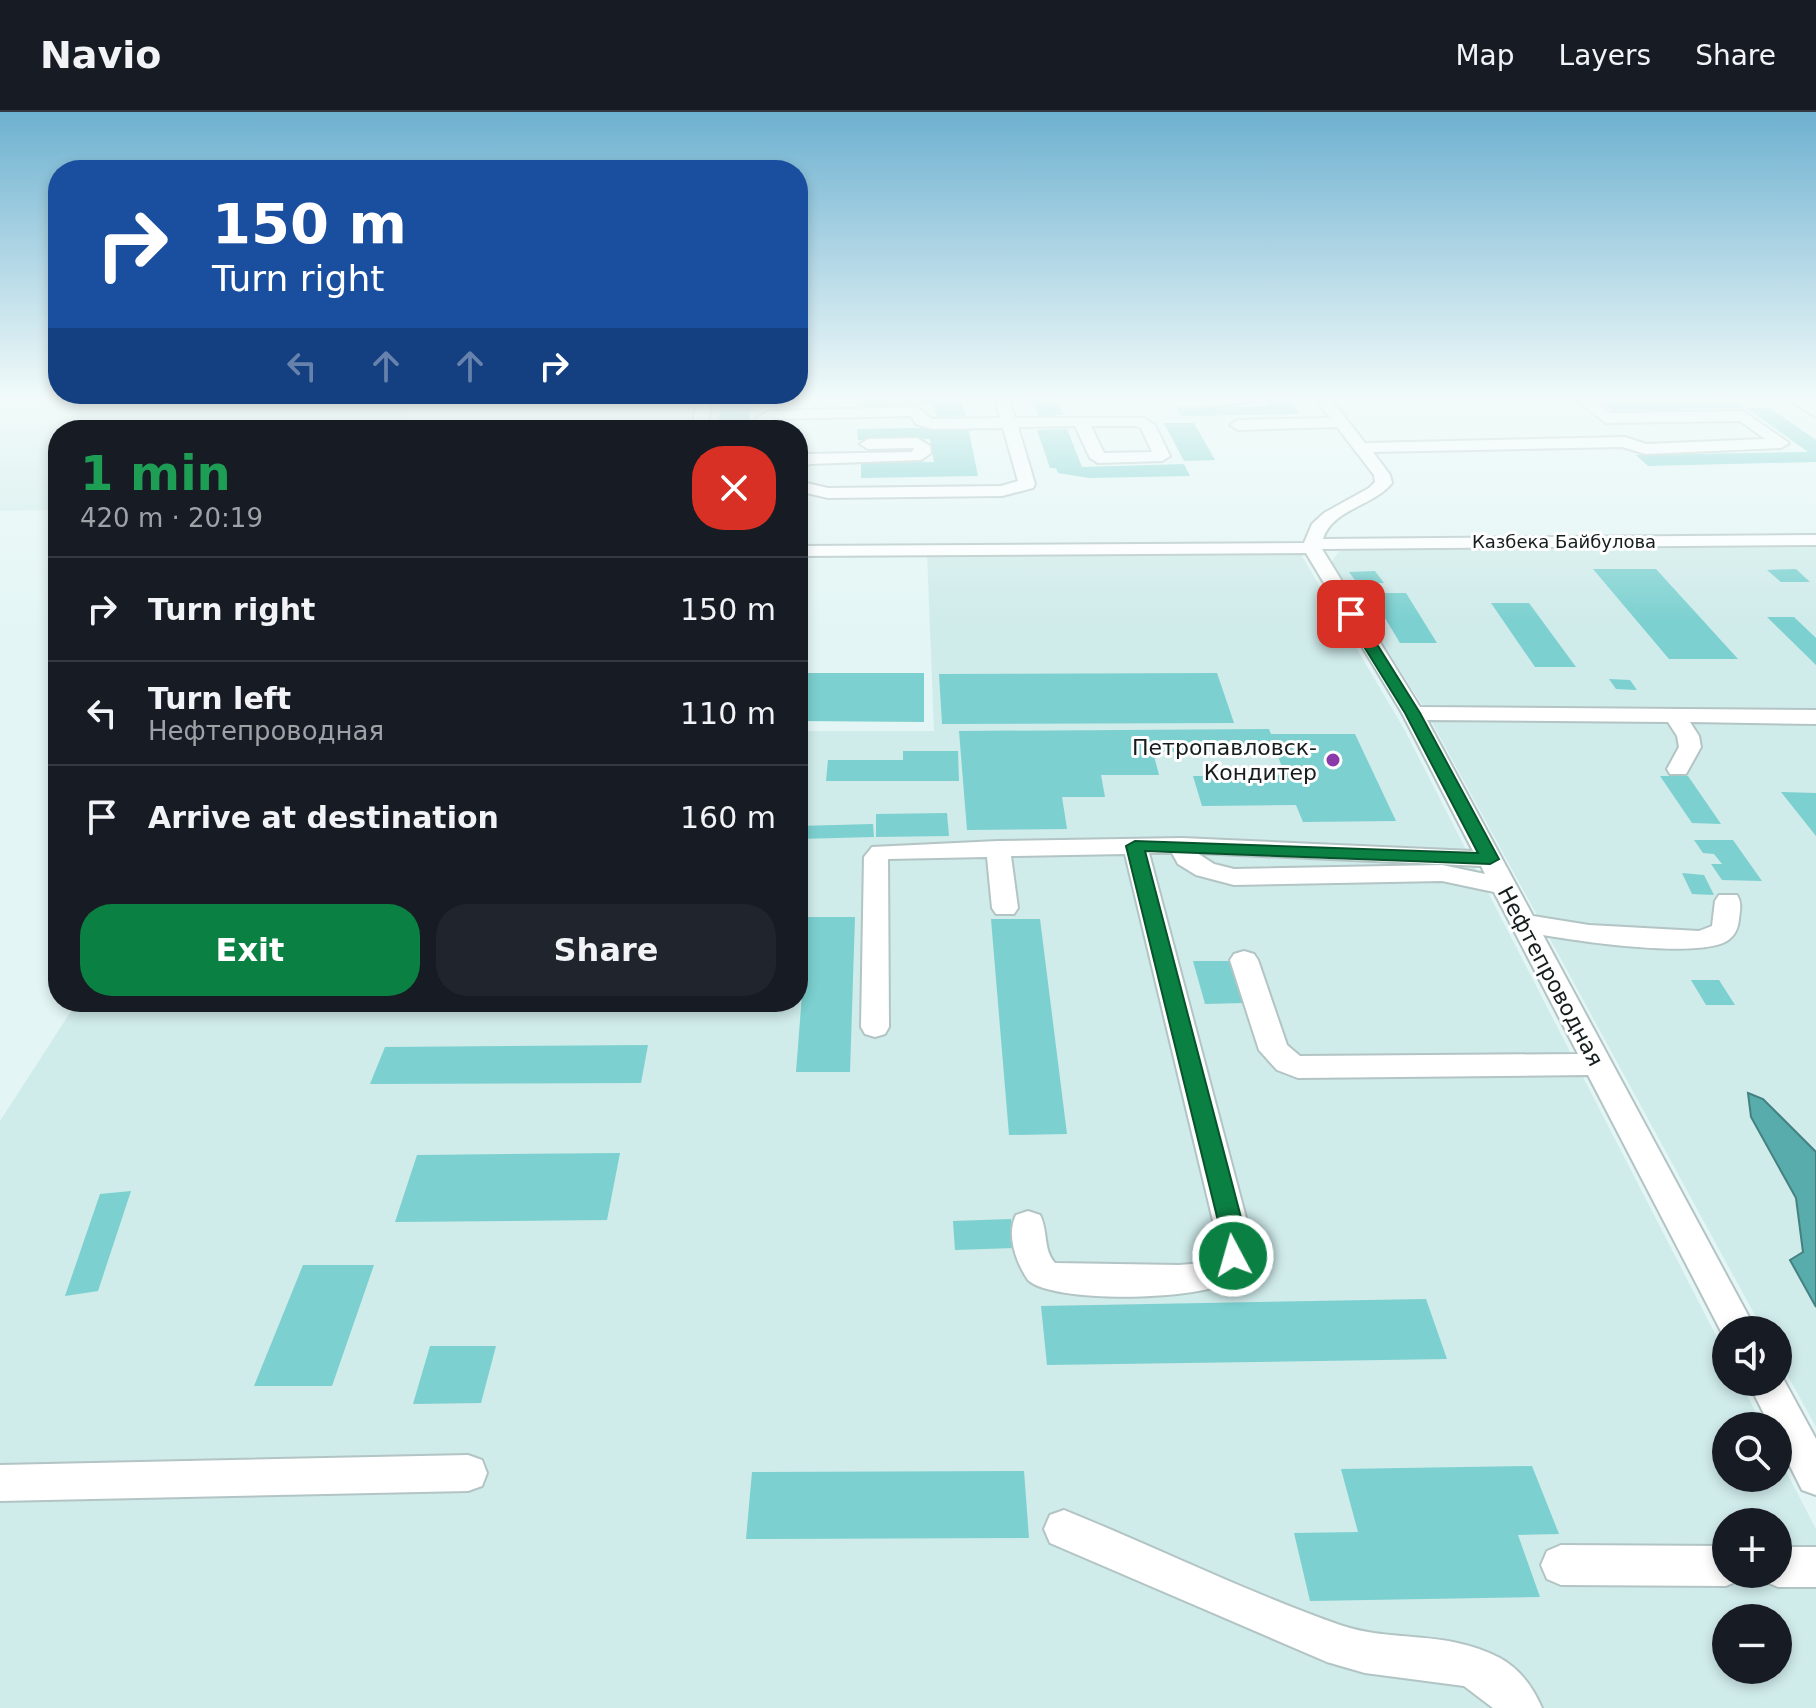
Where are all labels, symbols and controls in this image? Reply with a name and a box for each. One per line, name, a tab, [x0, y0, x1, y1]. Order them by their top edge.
text: Navio	[40, 33, 161, 77]
text: Map	[1455, 39, 1515, 72]
text: Layers	[1559, 39, 1651, 72]
text: Share	[1695, 39, 1776, 72]
text: 150 m	[212, 191, 407, 256]
icon: right	[80, 192, 184, 296]
text: Turn right	[212, 258, 384, 299]
icon: left	[280, 344, 324, 388]
icon: ahead	[364, 344, 408, 388]
icon: ahead	[448, 344, 492, 388]
icon: right	[532, 344, 576, 388]
text: 1 min	[80, 445, 231, 501]
button: close	[692, 446, 776, 530]
text: 420 m · 20:19	[80, 503, 263, 533]
street label: Казбека Байбулова	[1472, 531, 1656, 552]
pin	[1317, 580, 1385, 648]
icon: right	[80, 587, 124, 631]
text: Turn right	[148, 592, 315, 627]
text: 150 m	[680, 592, 776, 627]
icon: arrive	[1329, 592, 1373, 636]
text: Turn left	[148, 681, 291, 716]
icon: left	[80, 691, 124, 735]
text: 110 m	[680, 696, 776, 731]
text: Нефтепроводная	[148, 716, 384, 746]
place label: Петропавловск- Кондитер	[1132, 735, 1317, 785]
marker: Петропавловск- Кондитер	[1324, 751, 1342, 769]
icon: arrive	[80, 795, 124, 839]
text: Arrive at destination	[148, 800, 499, 835]
text: 160 m	[680, 800, 776, 835]
street label: Нефтепроводная	[1493, 882, 1608, 1070]
button: Exit	[80, 904, 420, 996]
button: Share	[436, 904, 776, 996]
position arrow	[1191, 1214, 1275, 1298]
map controls	[1712, 1316, 1792, 1684]
button: sound	[1712, 1316, 1792, 1396]
button: search	[1712, 1412, 1792, 1492]
button: +	[1712, 1508, 1792, 1588]
button: −	[1712, 1604, 1792, 1684]

